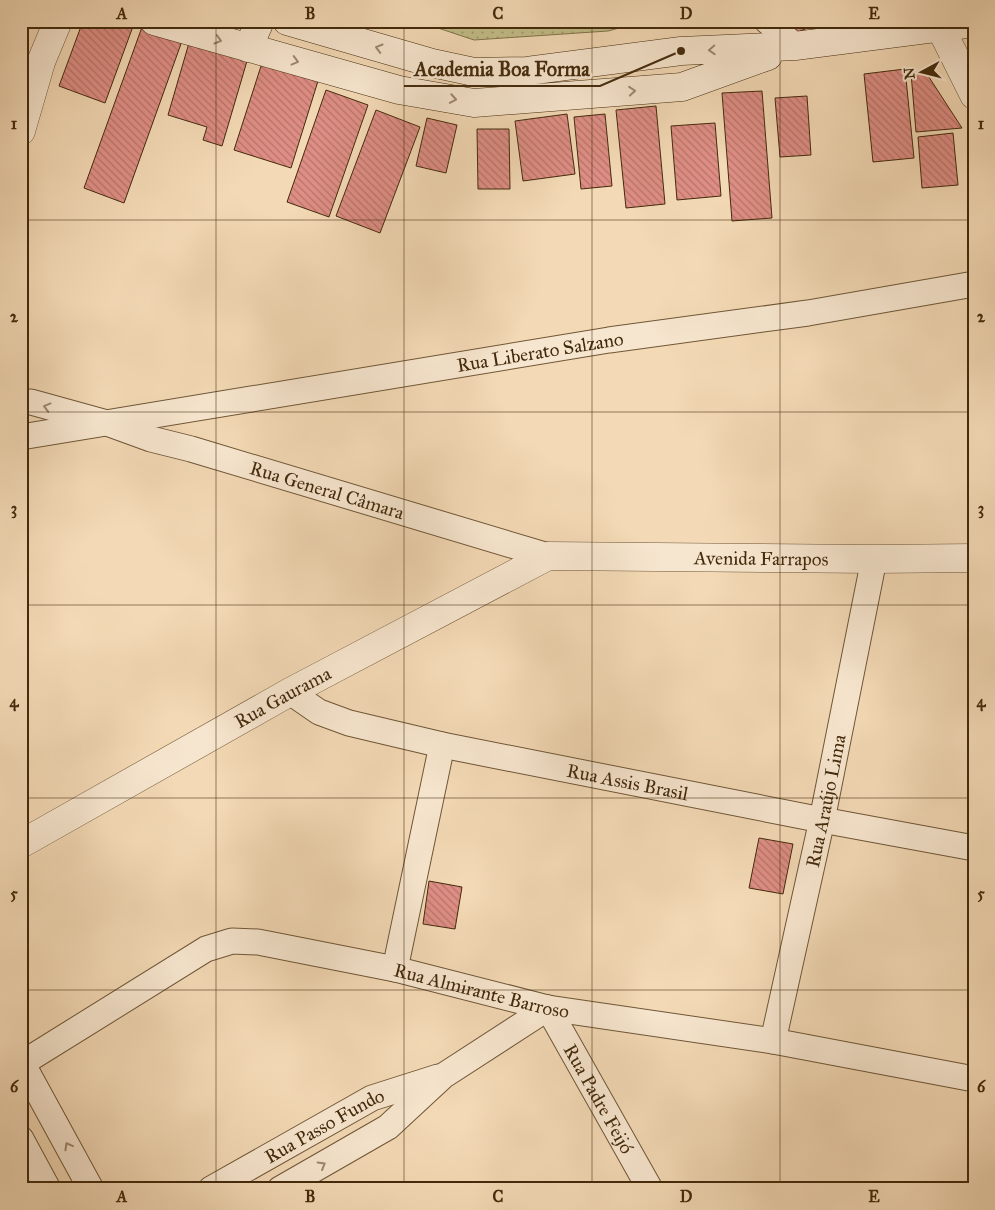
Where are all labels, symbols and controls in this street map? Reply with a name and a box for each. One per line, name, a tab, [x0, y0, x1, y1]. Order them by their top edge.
text: A	[116, 4, 128, 23]
text: B	[305, 4, 315, 23]
text: C	[493, 4, 504, 23]
text: D	[680, 4, 693, 23]
text: E	[868, 4, 880, 23]
one-way arrow	[213, 34, 221, 44]
one-way arrow	[375, 43, 383, 53]
one-way arrow	[708, 44, 716, 55]
north arrow	[898, 48, 948, 98]
callout: Academia Boa Forma	[404, 51, 600, 86]
one-way arrow	[291, 55, 300, 66]
text: Academia Boa Forma	[412, 57, 590, 81]
text: N	[900, 66, 919, 80]
one-way arrow	[629, 85, 637, 96]
one-way arrow	[449, 94, 457, 104]
text: 1	[11, 114, 18, 133]
text: 1	[978, 114, 985, 133]
text: 2	[10, 307, 19, 326]
text: 2	[977, 307, 986, 326]
street label: Rua Liberato Salzano	[455, 327, 625, 377]
one-way arrow	[44, 402, 52, 412]
street label: Rua General Câmara	[247, 456, 408, 525]
text: 3	[11, 499, 17, 519]
text: 3	[978, 499, 984, 519]
street label: Avenida Farrapos	[693, 546, 829, 571]
street label: Rua Gaurama	[230, 661, 336, 733]
text: 4	[10, 692, 20, 712]
text: 4	[977, 692, 987, 712]
street label: Rua Araújo Lima	[801, 731, 851, 869]
street label: Rua Assis Brasil	[565, 759, 691, 806]
text: 5	[10, 884, 18, 903]
text: 5	[977, 884, 985, 903]
street label: Rua Almirante Barroso	[391, 958, 571, 1023]
street label: Rua Padre Feijó	[559, 1040, 639, 1158]
text: 6	[10, 1077, 19, 1096]
text: 6	[977, 1077, 986, 1096]
street label: Rua Passo Fundo	[261, 1084, 387, 1168]
one-way arrow	[64, 1142, 74, 1151]
one-way arrow	[317, 1161, 326, 1171]
text: A	[116, 1187, 128, 1206]
text: B	[305, 1187, 315, 1206]
text: C	[493, 1187, 504, 1206]
text: D	[680, 1187, 693, 1206]
text: E	[868, 1187, 880, 1206]

